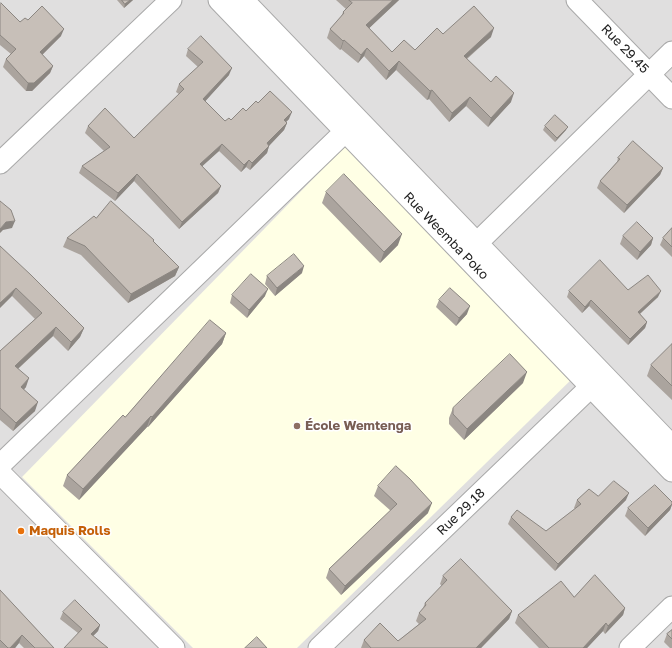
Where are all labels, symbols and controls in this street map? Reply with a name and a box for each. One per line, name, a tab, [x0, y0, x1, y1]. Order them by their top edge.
street label: Rue 29.45	[598, 21, 652, 77]
street label: Rue Weemba Poko	[400, 189, 492, 283]
place label: École Wemtenga	[305, 418, 411, 434]
marker: École Wemtenga	[292, 421, 302, 431]
street label: Rue 29.18	[434, 485, 488, 539]
place label: Maquis Rolls	[29, 523, 111, 539]
marker: Maquis Rolls	[16, 526, 26, 536]

